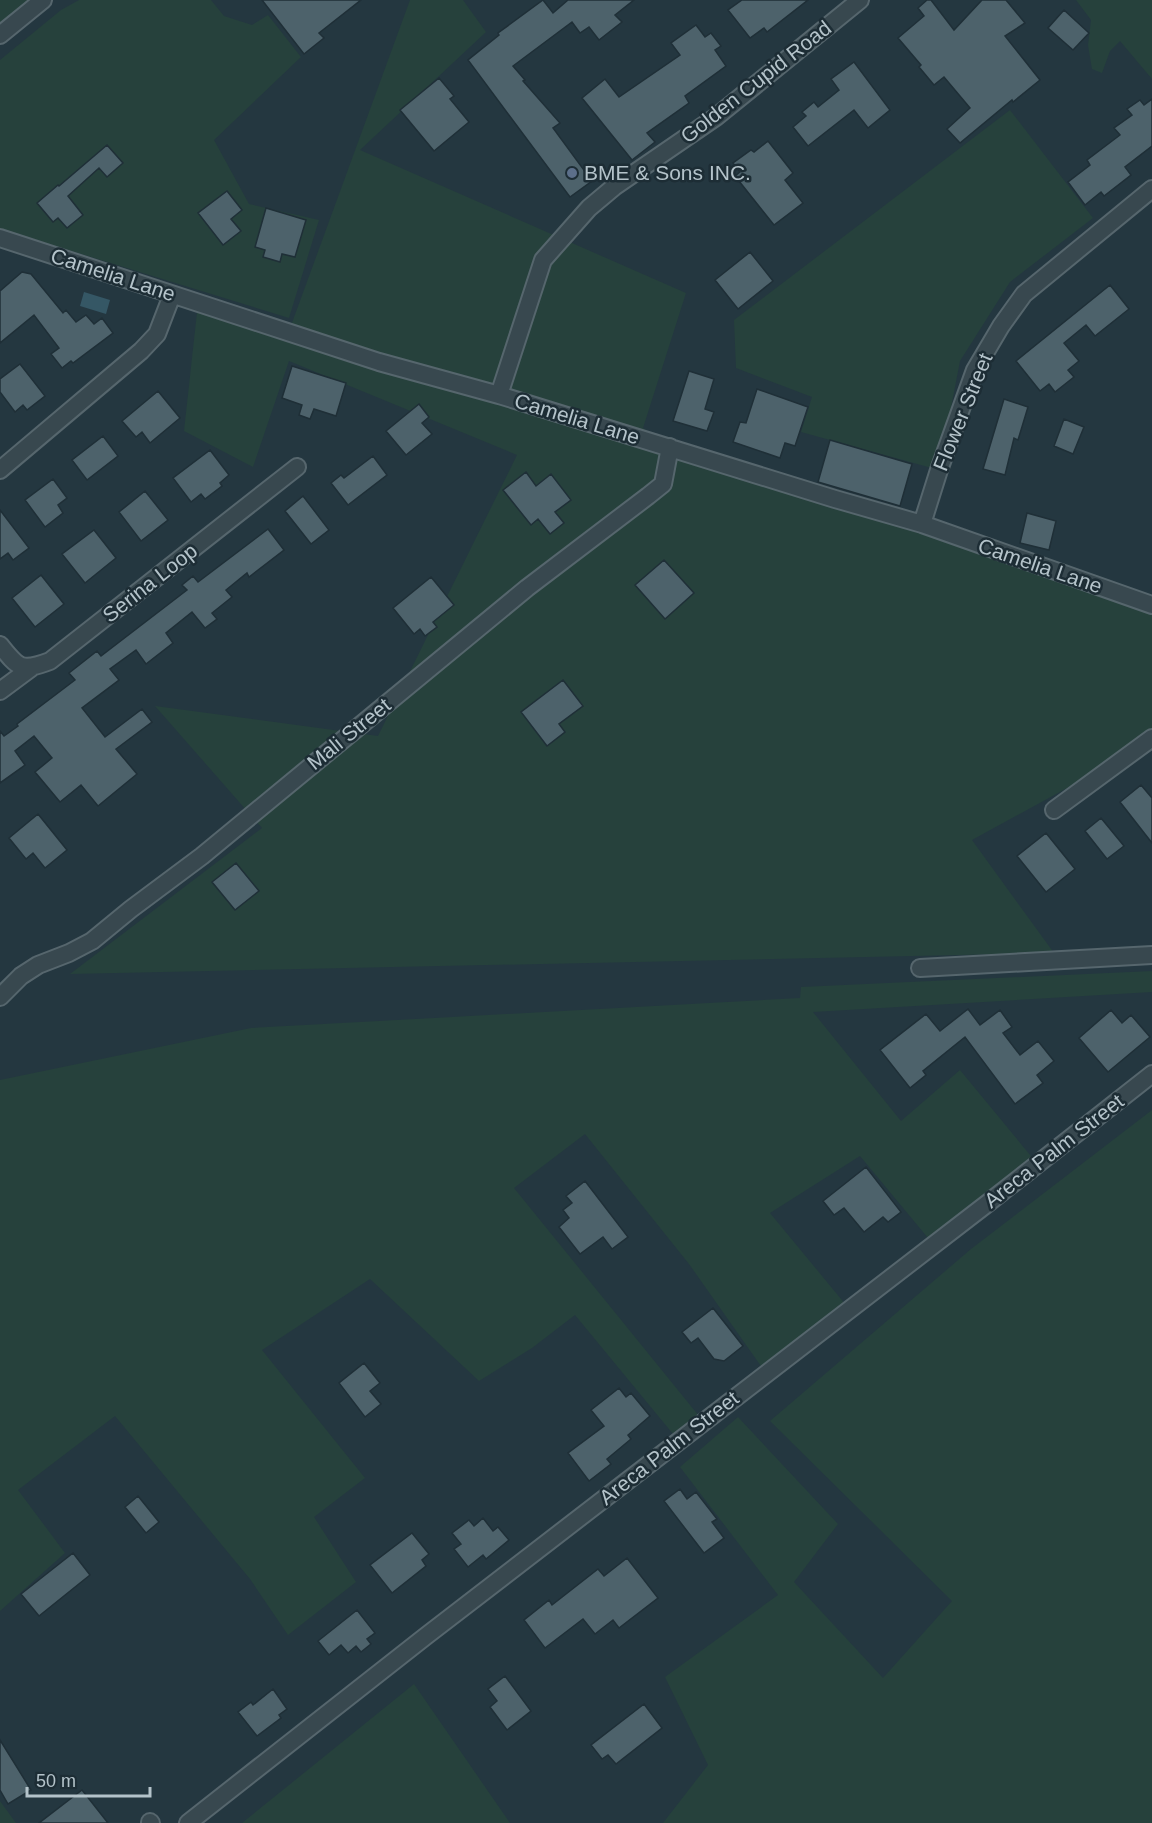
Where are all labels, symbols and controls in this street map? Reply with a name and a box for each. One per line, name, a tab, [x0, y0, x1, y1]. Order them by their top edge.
street label: Golden Cupid Road	[676, 16, 835, 147]
place label: BME & Sons INC.	[584, 161, 751, 184]
marker: BME & Sons INC.	[565, 166, 579, 180]
street label: Camelia Lane	[48, 244, 178, 305]
street label: Flower Street	[928, 349, 997, 474]
street label: Camelia Lane	[512, 389, 642, 448]
street label: Camelia Lane	[975, 534, 1105, 597]
street label: Serina Loop	[98, 539, 201, 627]
street label: Mali Street	[302, 693, 395, 774]
street label: Areca Palm Street	[979, 1089, 1128, 1212]
street label: Areca Palm Street	[594, 1386, 743, 1509]
scale bar	[27, 1760, 150, 1798]
text: 50 m	[36, 1771, 76, 1791]

